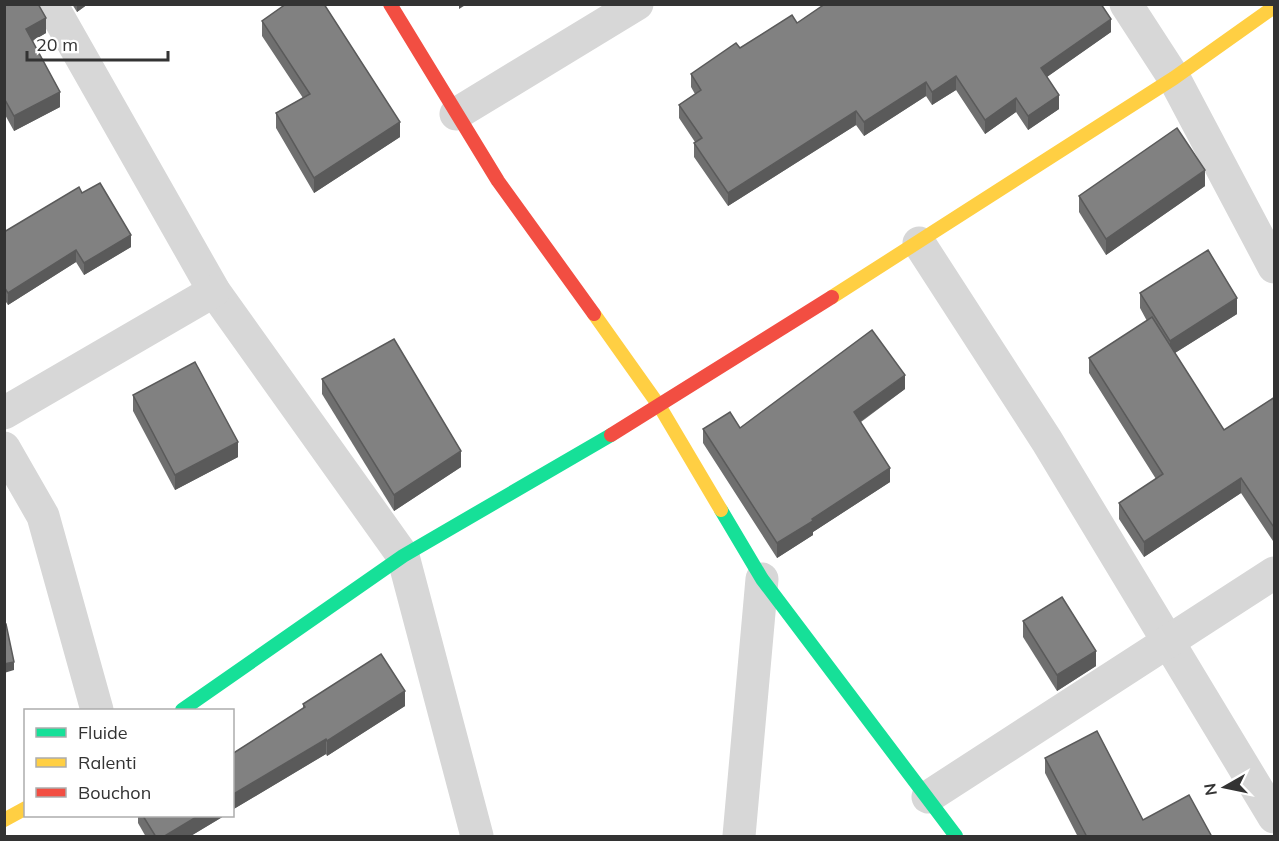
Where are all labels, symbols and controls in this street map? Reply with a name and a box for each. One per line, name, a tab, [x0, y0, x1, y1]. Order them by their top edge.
scale bar	[27, 24, 168, 62]
text: 20 m	[36, 33, 78, 56]
legend	[24, 709, 234, 817]
text: Fluide	[78, 721, 128, 744]
text: Ralenti	[78, 751, 136, 774]
north arrow	[1195, 757, 1255, 817]
text: Bouchon	[78, 781, 151, 804]
text: N	[1199, 782, 1221, 797]

